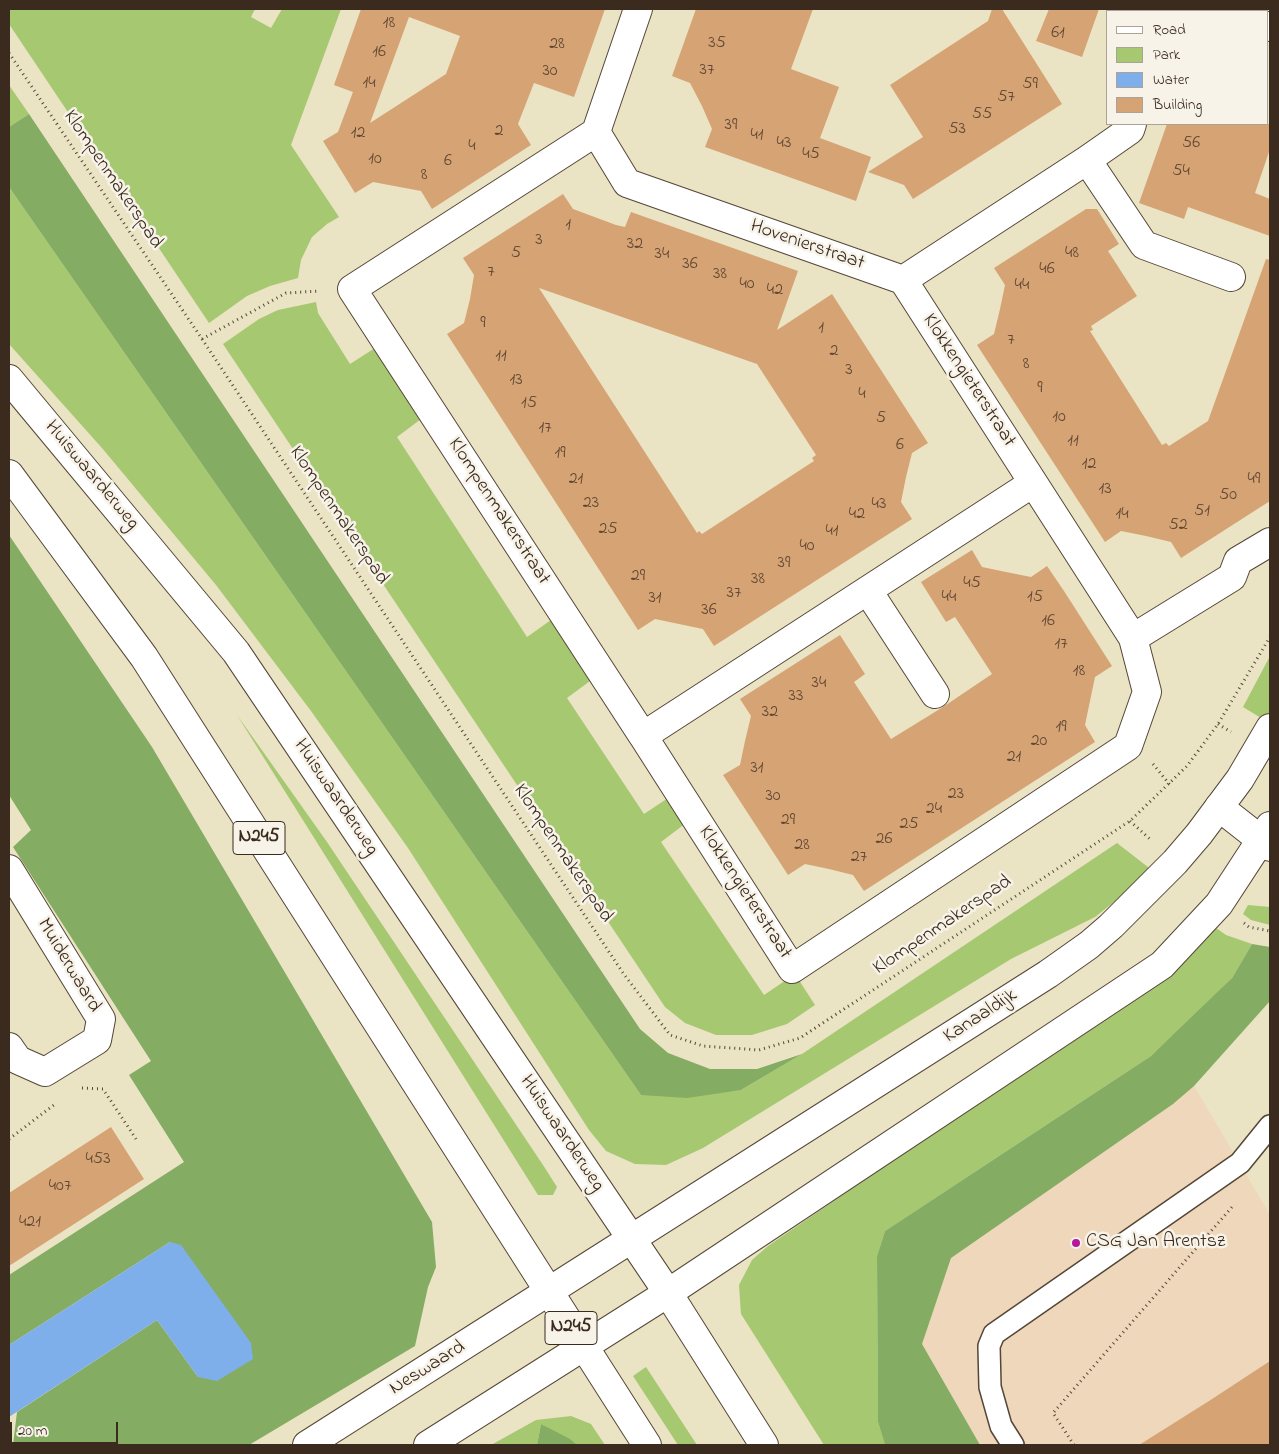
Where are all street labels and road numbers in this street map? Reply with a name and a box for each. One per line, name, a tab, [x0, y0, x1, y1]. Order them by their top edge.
street label: Klompenmakerspad	[57, 106, 167, 254]
street label: Hovenierstraat	[747, 215, 867, 277]
street label: Klokkengieterstraat	[916, 310, 1020, 452]
street label: Huiswaarderweg	[38, 417, 144, 535]
street label: Klompenmakerstraat	[442, 434, 554, 590]
street label: Klompenmakerspad	[283, 442, 393, 590]
street label: Huiswaarderweg	[287, 735, 383, 861]
street label: Klompenmakerspad	[507, 780, 617, 928]
road number: N245	[233, 821, 285, 854]
street label: Klokkengieterstraat	[692, 822, 796, 964]
street label: Klompenmakerspad	[869, 871, 1017, 981]
street label: Muiderwaard	[30, 915, 106, 1017]
street label: Kanaaldijk	[940, 984, 1022, 1050]
street label: Huiswaarderweg	[513, 1071, 609, 1197]
road number: N245	[545, 1312, 597, 1345]
street label: Neswaard	[386, 1336, 470, 1402]

